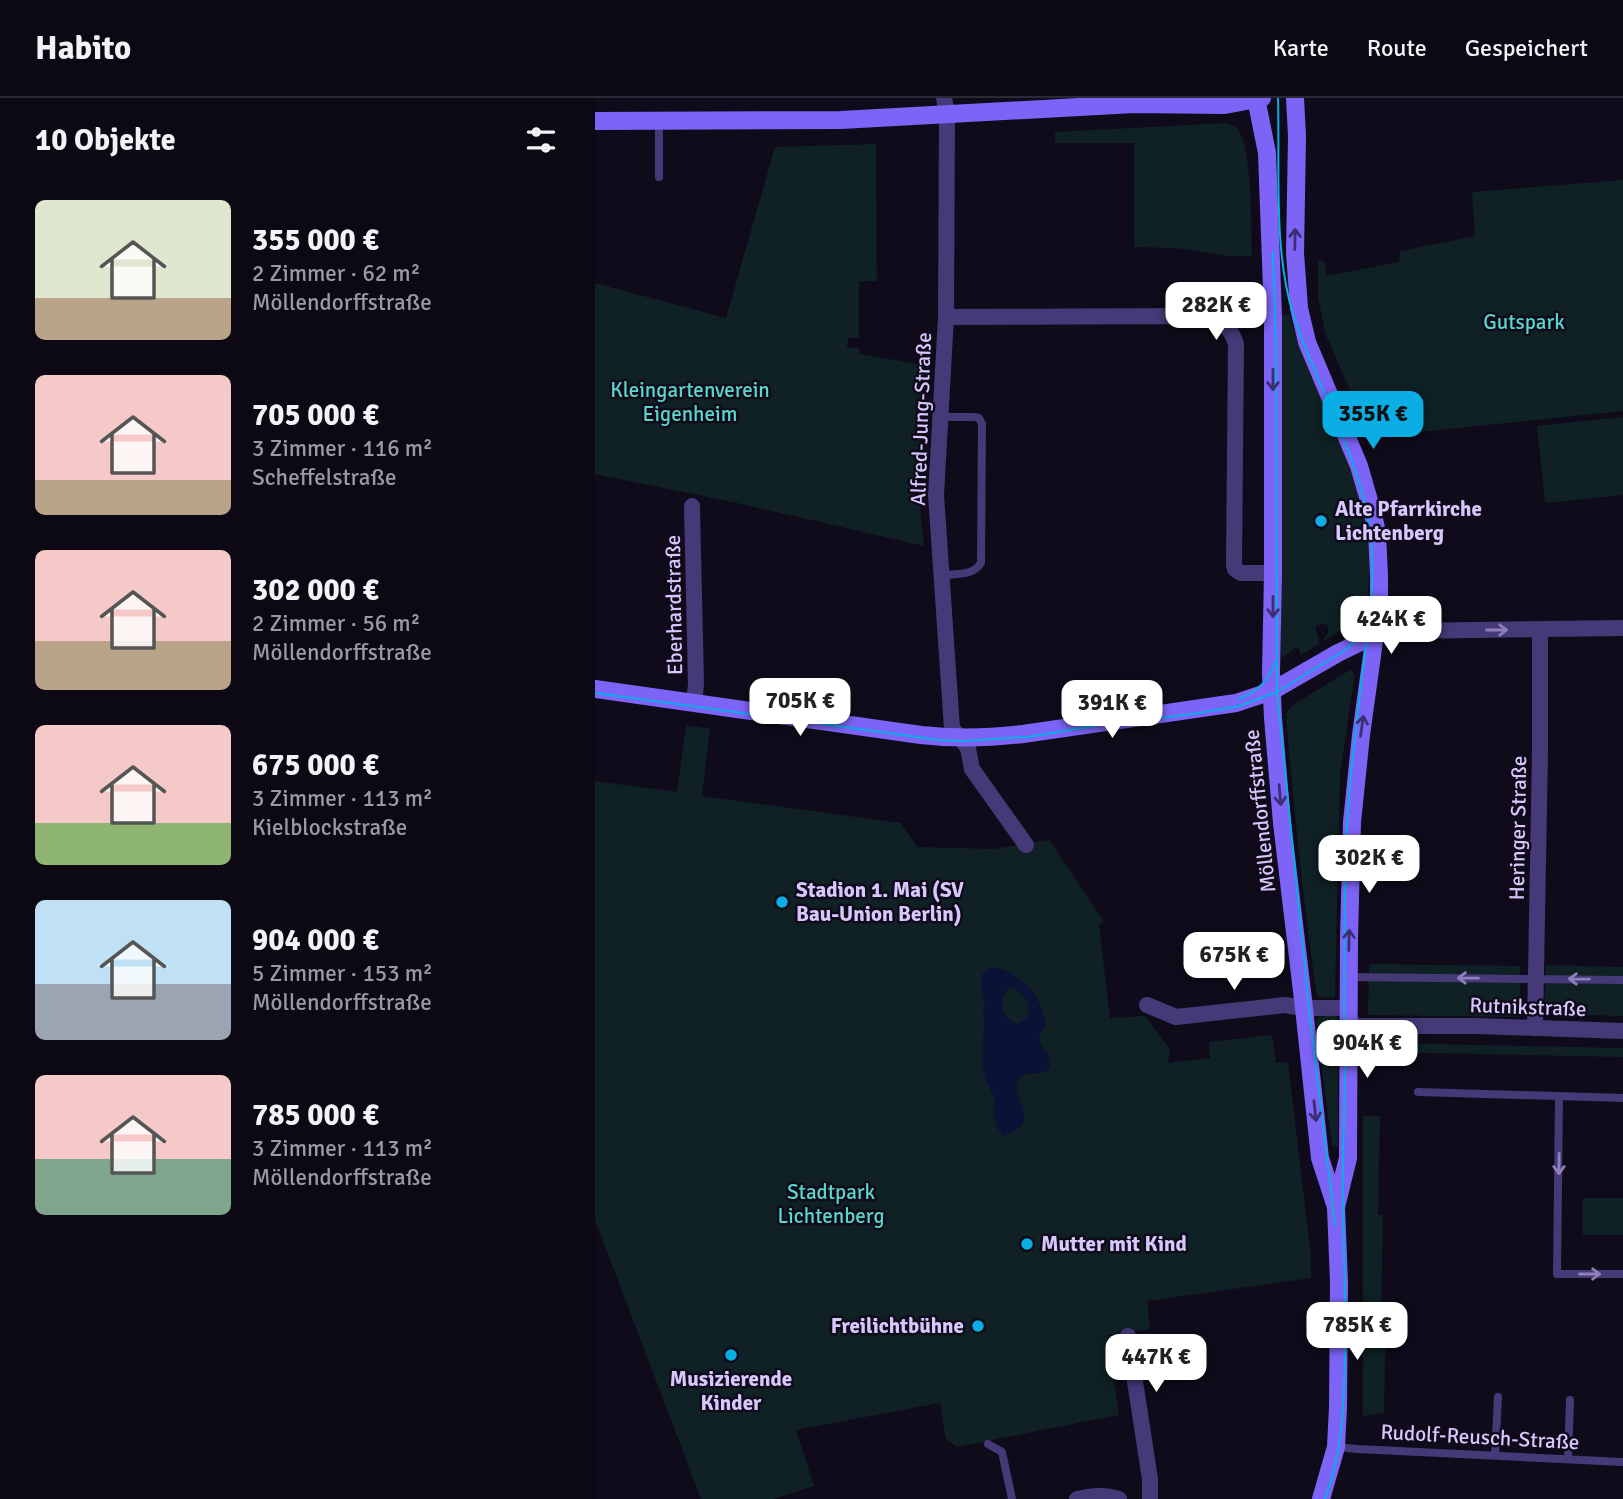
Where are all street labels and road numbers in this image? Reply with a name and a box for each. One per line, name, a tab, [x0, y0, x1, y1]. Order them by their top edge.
street label: Alfred-Jung-Straße	[905, 332, 937, 506]
street label: Eberhardstraße	[660, 535, 688, 675]
street label: Möllendorffstraße	[1238, 728, 1282, 894]
street label: Heringer Straße	[1504, 755, 1532, 901]
street label: Rutnikstraße	[1469, 992, 1587, 1022]
street label: Rudolf-Reusch-Straße	[1380, 1419, 1580, 1455]

